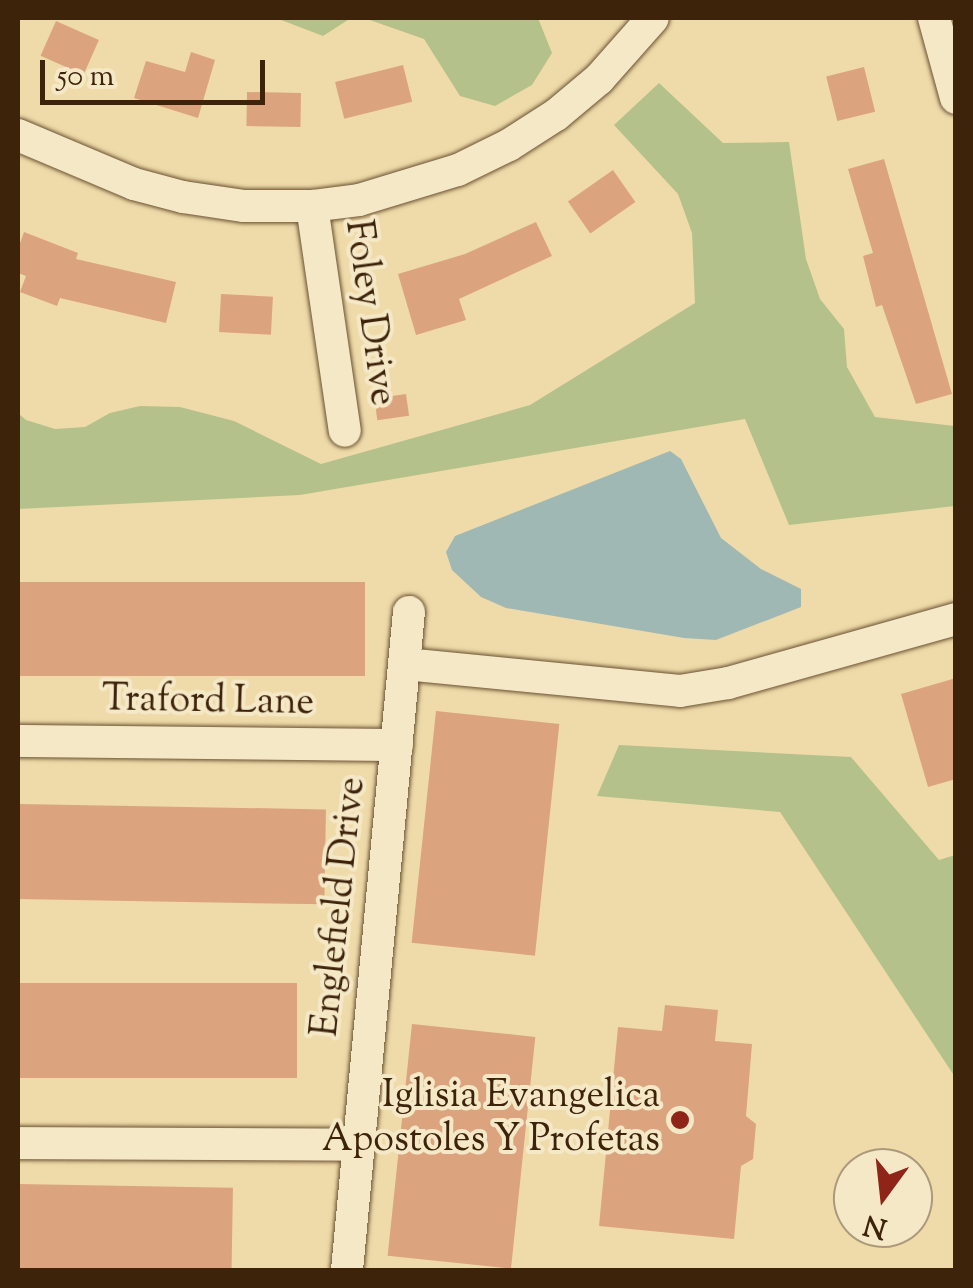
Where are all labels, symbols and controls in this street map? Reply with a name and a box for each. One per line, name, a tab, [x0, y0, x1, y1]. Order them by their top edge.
scale bar	[45, 40, 270, 102]
text: 50 m	[57, 56, 114, 99]
street label: Foley Drive	[332, 217, 404, 409]
street label: Traford Lane	[101, 678, 315, 728]
street label: Englefield Drive	[305, 775, 377, 1039]
place label: Iglisia Evangelica Apostoles Y Profetas	[322, 1075, 660, 1164]
marker: Iglisia Evangelica Apostoles Y Profetas	[669, 1109, 691, 1131]
north arrow	[833, 1148, 933, 1248]
text: N	[860, 1203, 892, 1247]

